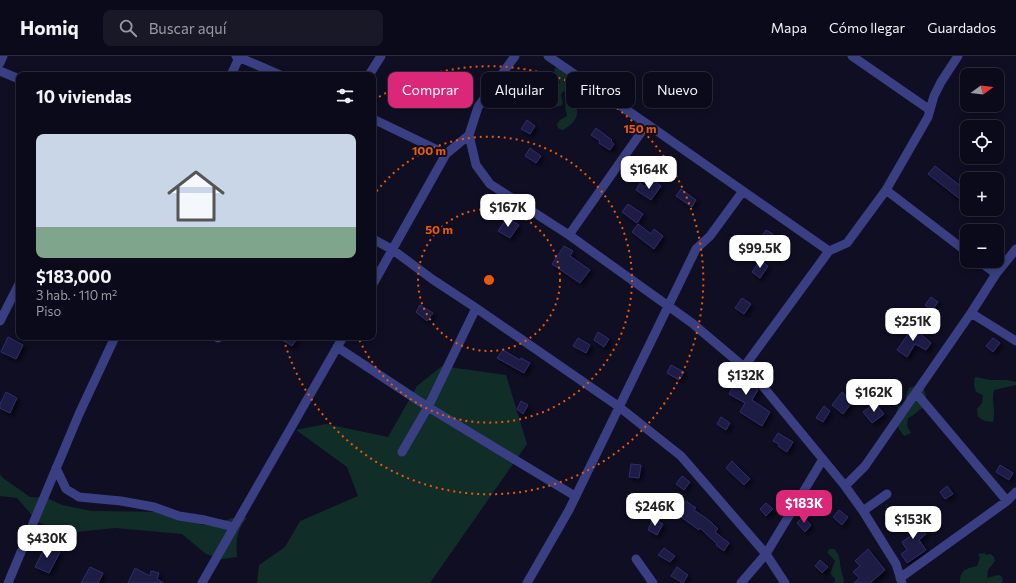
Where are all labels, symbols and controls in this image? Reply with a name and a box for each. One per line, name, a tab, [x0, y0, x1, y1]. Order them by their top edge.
search box	[103, 10, 383, 46]
text: Homiq	[20, 16, 79, 39]
icon: search	[117, 17, 139, 39]
text: Buscar aquí	[149, 19, 227, 37]
text: Mapa	[771, 19, 807, 36]
text: Cómo llegar	[829, 19, 905, 36]
text: Guardados	[927, 19, 996, 36]
north arrow	[960, 68, 1004, 112]
map controls	[960, 68, 1004, 268]
chip: Comprar	[388, 72, 473, 108]
chip: Alquilar	[481, 72, 558, 108]
chip: Filtros	[566, 72, 635, 108]
chip: Nuevo	[643, 72, 712, 108]
icon: filters	[334, 85, 356, 107]
text: 10 viviendas	[36, 86, 132, 107]
button: locate	[960, 120, 1004, 164]
text: 150 m	[623, 121, 657, 135]
text: 100 m	[412, 143, 446, 157]
pin: $164K	[621, 156, 677, 190]
icon: home	[160, 160, 232, 232]
text: $164K	[630, 161, 668, 177]
button: +	[960, 172, 1004, 216]
pin: $167K	[480, 194, 536, 228]
text: $167K	[489, 199, 527, 215]
text: 50 m	[425, 222, 453, 236]
button: −	[960, 224, 1004, 268]
pin: $99.5K	[727, 235, 793, 269]
text: $99.5K	[738, 240, 782, 256]
text: $183,000	[36, 266, 111, 287]
centre of rings	[482, 273, 496, 287]
text: 3 hab. · 110 m²	[36, 287, 117, 303]
text: Piso	[36, 303, 61, 319]
pin: $251K	[885, 308, 941, 342]
text: $251K	[894, 313, 932, 329]
pin: $132K	[718, 362, 774, 396]
text: $132K	[727, 367, 765, 383]
pin: $162K	[846, 379, 902, 413]
text: $162K	[855, 384, 893, 400]
pin: $183K	[776, 490, 832, 524]
pin: $246K	[627, 493, 683, 527]
text: $183K	[785, 495, 823, 511]
text: $246K	[635, 498, 675, 514]
pin: $153K	[885, 506, 941, 540]
text: $153K	[894, 511, 932, 527]
pin: $430K	[19, 525, 75, 559]
text: $430K	[27, 530, 67, 546]

